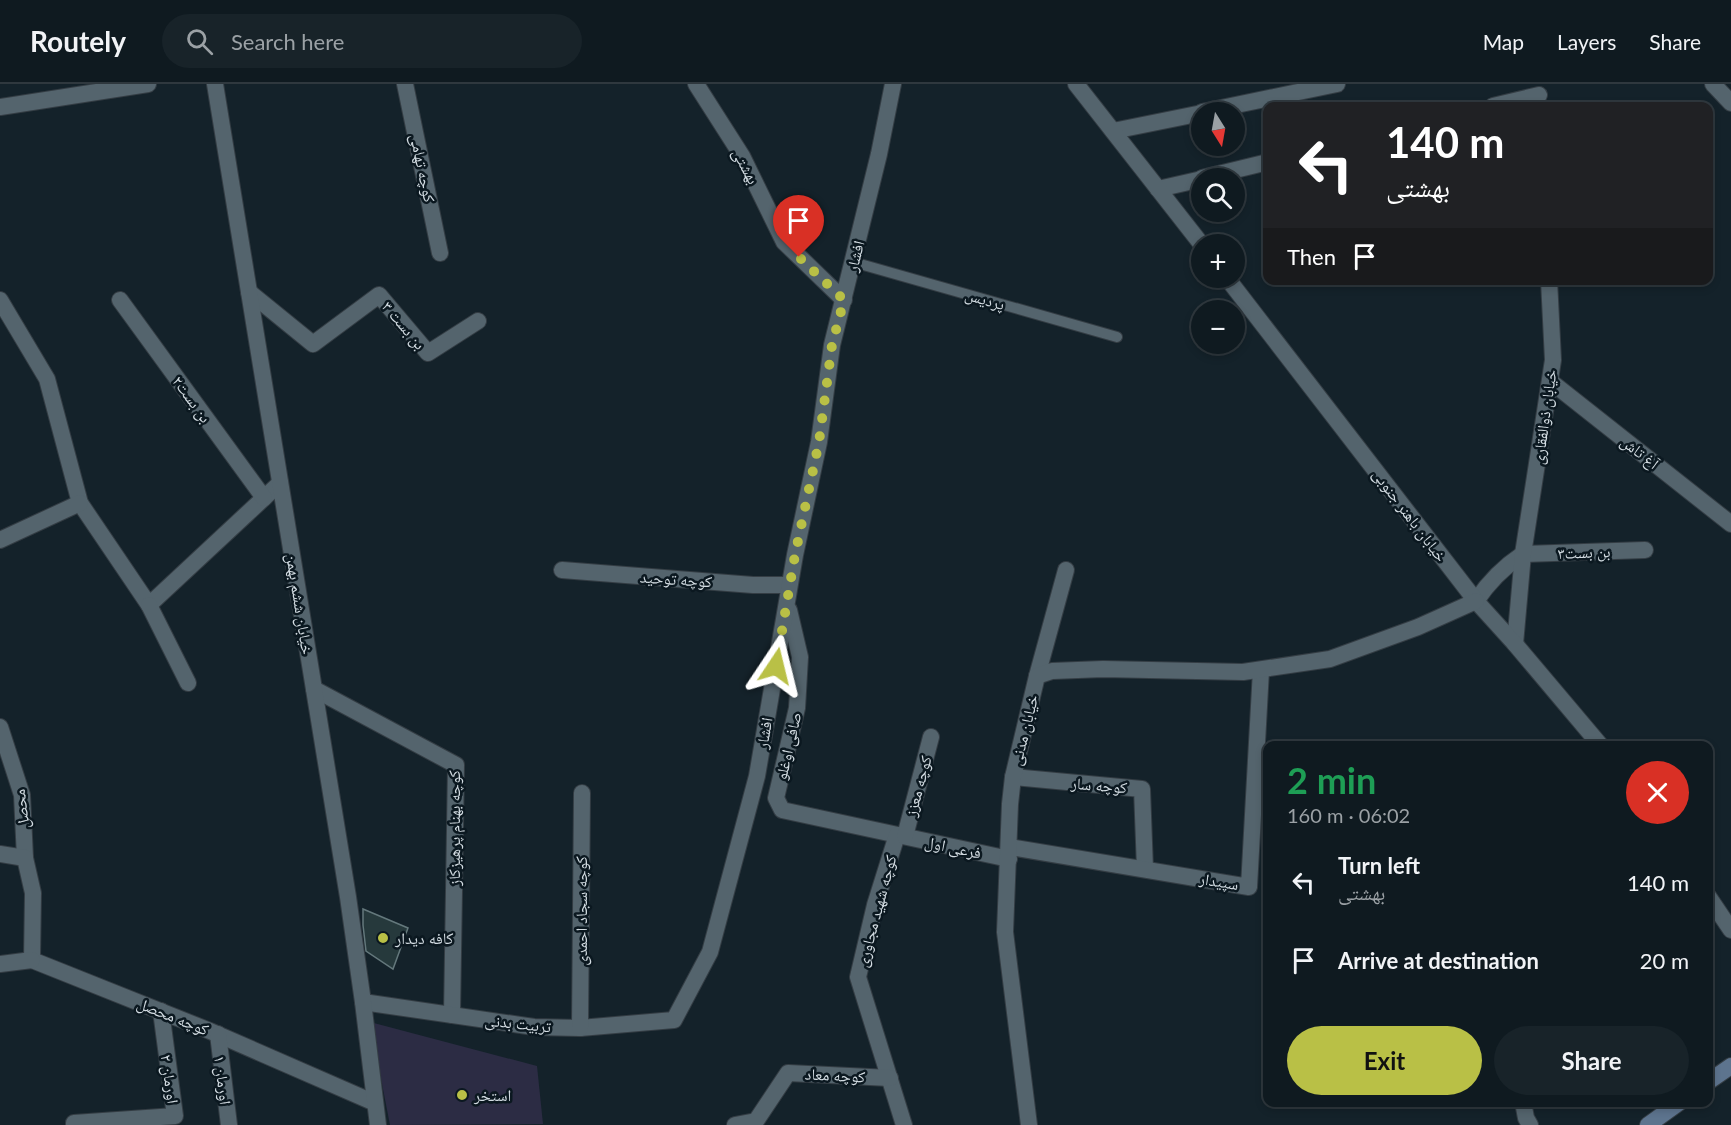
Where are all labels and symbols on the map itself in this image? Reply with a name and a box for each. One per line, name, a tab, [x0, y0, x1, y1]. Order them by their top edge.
north arrow	[1191, 102, 1245, 156]
street label: کوچه تهامی	[405, 132, 440, 205]
street label: بهشتی	[727, 145, 764, 188]
pin	[773, 195, 824, 257]
street label: افشار	[841, 238, 868, 275]
street label: پردیس	[963, 284, 1007, 315]
street label: بن بست ۳	[377, 297, 430, 354]
street label: خیابان ذوالفقاری	[1527, 368, 1562, 466]
street label: بن بست۲	[167, 372, 216, 427]
street label: آغ تاش	[1616, 431, 1664, 475]
street label: خیابان باهنر جنوبی	[1368, 464, 1452, 566]
street label: بن بست۳	[1557, 541, 1611, 564]
street label: خیابان ششم بهمن	[281, 552, 318, 656]
street label: کوچه توحید	[639, 567, 713, 592]
position arrow	[744, 634, 808, 698]
street label: خیابان مدنی	[1006, 693, 1043, 768]
street label: صافی اوغلو	[770, 710, 807, 782]
street label: افشار	[751, 716, 777, 751]
street label: کوچه معزز	[900, 753, 936, 820]
street label: کوچه بهنام پرهیزکاز	[444, 770, 465, 887]
street label: کوچه سار	[1069, 772, 1128, 797]
street label: محصل	[9, 788, 34, 830]
street label: فرعی اول	[923, 831, 983, 864]
street label: کوچه شهید مجاوری	[851, 852, 902, 970]
street label: کوچه سجاد احمدی	[571, 856, 592, 966]
street label: سپیدار	[1197, 868, 1240, 894]
place label: کافه دیدار	[394, 928, 454, 948]
marker: کافه دیدار	[376, 931, 390, 945]
street label: کوچه محصل	[134, 993, 212, 1040]
street label: تربیت بدنی	[484, 1010, 552, 1037]
street label: اورمان ۲	[156, 1053, 183, 1105]
street label: اورمان ۱	[209, 1054, 236, 1106]
street label: کوچه معاد	[804, 1063, 866, 1087]
place label: استخر	[473, 1085, 511, 1105]
marker: استخر	[455, 1088, 469, 1102]

